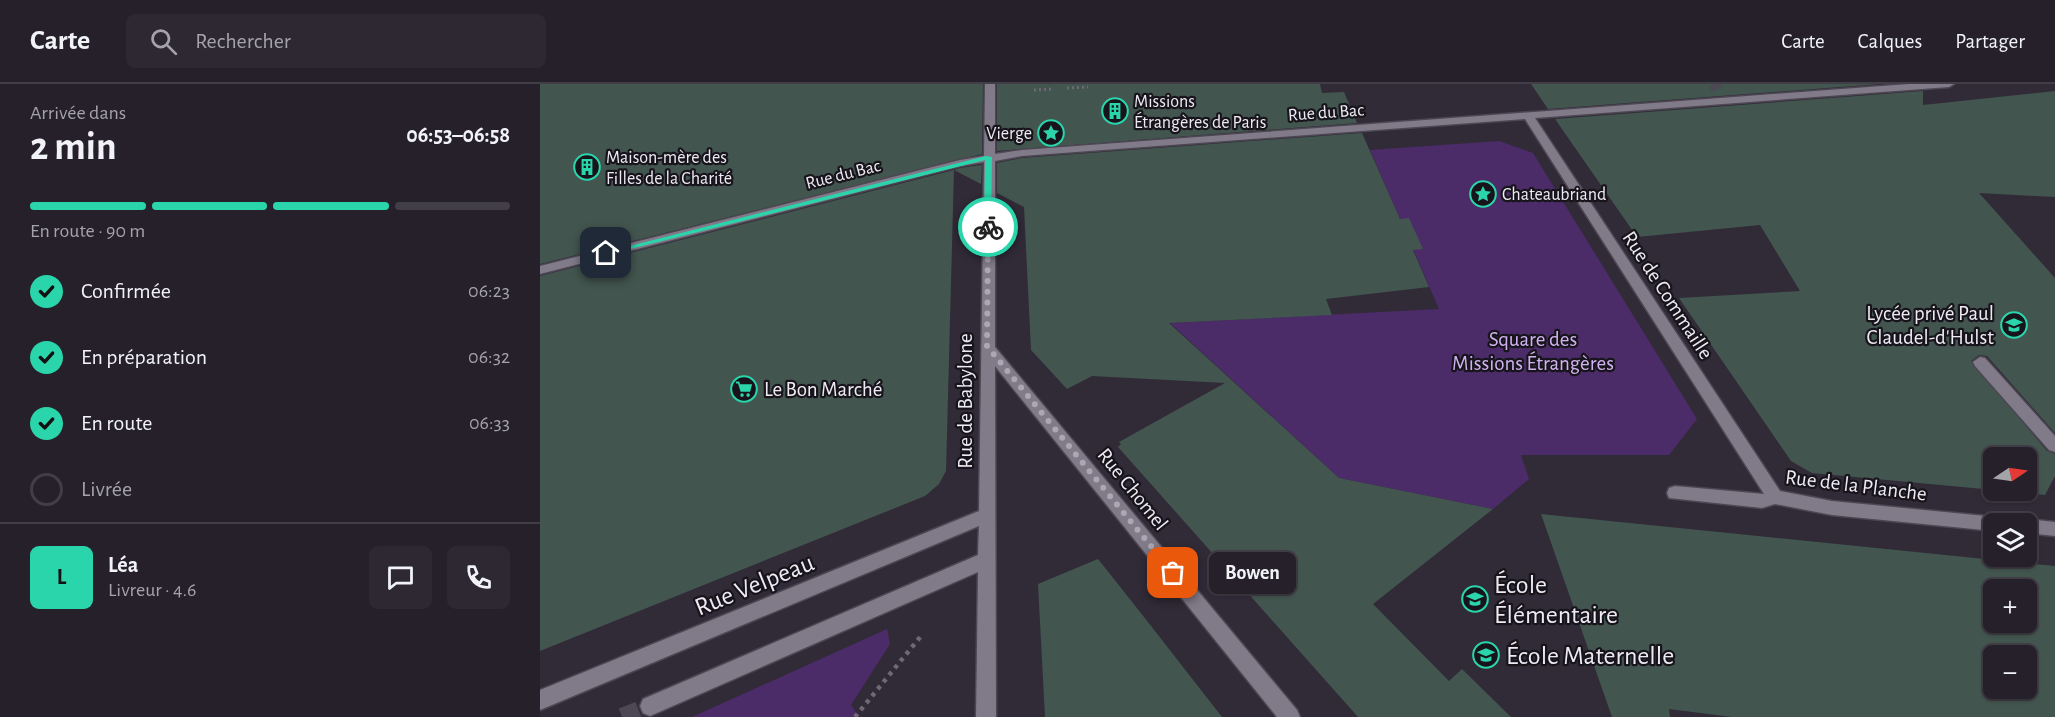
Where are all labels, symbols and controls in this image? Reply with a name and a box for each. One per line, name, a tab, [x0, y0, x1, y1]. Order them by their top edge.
search box	[126, 14, 546, 68]
icon: search	[147, 25, 180, 58]
text: Carte	[30, 27, 90, 55]
text: Rechercher	[195, 30, 291, 52]
text: Carte	[1781, 31, 1825, 52]
text: Calques	[1858, 31, 1922, 52]
text: Partager	[1955, 31, 2025, 52]
place label: Missions Étrangères de Paris	[1134, 93, 1266, 132]
building icon: Missions Étrangères de Paris	[1100, 96, 1130, 126]
street label: Rue du Bac	[1287, 101, 1365, 125]
text: Arrivée dans	[30, 103, 126, 123]
place icon: Vierge	[1036, 118, 1066, 148]
text: 06:53–06:58	[406, 124, 510, 146]
place label: Vierge	[986, 125, 1032, 143]
text: 2 min	[30, 128, 117, 167]
place label: Maison-mère des Filles de la Charité	[606, 149, 732, 188]
building icon: Maison-mère des Filles de la Charité	[572, 152, 602, 182]
street label: Rue du Bac	[804, 157, 883, 193]
place icon: Chateaubriand	[1468, 179, 1498, 209]
place label: Chateaubriand	[1502, 186, 1606, 204]
courier	[958, 197, 1018, 257]
icon: bike	[972, 211, 1005, 244]
text: En route · 90 m	[30, 221, 145, 241]
pin	[580, 227, 631, 278]
street label: Rue de Commaille	[1618, 228, 1717, 363]
icon: home	[589, 236, 622, 269]
icon: check	[30, 275, 63, 308]
text: Confirmée	[81, 280, 171, 302]
text: 06:23	[468, 281, 510, 301]
place label: Lycée privé Paul Claudel-d'Hulst	[1866, 303, 1994, 348]
school or university icon: Lycée privé Paul Claudel-d'Hulst	[1999, 310, 2029, 340]
park label: Square des Missions Étrangères	[1452, 329, 1614, 374]
street label: Rue de Babylone	[955, 333, 976, 469]
icon: check	[30, 341, 63, 374]
text: En préparation	[81, 346, 207, 368]
text: 06:32	[468, 347, 510, 367]
supermarket icon: Le Bon Marché	[729, 374, 759, 404]
place label: Le Bon Marché	[764, 379, 882, 400]
icon: check	[30, 407, 63, 440]
text: En route	[81, 412, 152, 434]
text: 06:33	[469, 413, 510, 433]
street label: Rue Chomel	[1093, 444, 1172, 534]
north arrow	[1983, 447, 2037, 501]
map controls	[1983, 447, 2037, 699]
street label: Rue de la Planche	[1784, 466, 1928, 505]
text: Livrée	[81, 478, 132, 500]
button: layers	[1983, 513, 2037, 567]
button: chat	[369, 546, 432, 609]
button: phone	[447, 546, 510, 609]
pin	[1147, 547, 1198, 598]
street label: Rue Velpeau	[691, 549, 818, 621]
callout: Bowen	[1209, 552, 1296, 594]
text: Léa	[108, 554, 138, 576]
icon: bag	[1156, 556, 1189, 589]
text: Bowen	[1225, 563, 1280, 583]
text: L	[57, 566, 66, 588]
place label: École Élémentaire	[1494, 570, 1618, 628]
button: +	[1983, 579, 2037, 633]
text: Livreur · 4.6	[108, 580, 197, 600]
school or university icon: École Élémentaire	[1460, 584, 1490, 614]
school or university icon: École Maternelle	[1471, 640, 1501, 670]
place label: École Maternelle	[1506, 641, 1674, 669]
button: −	[1983, 645, 2037, 699]

